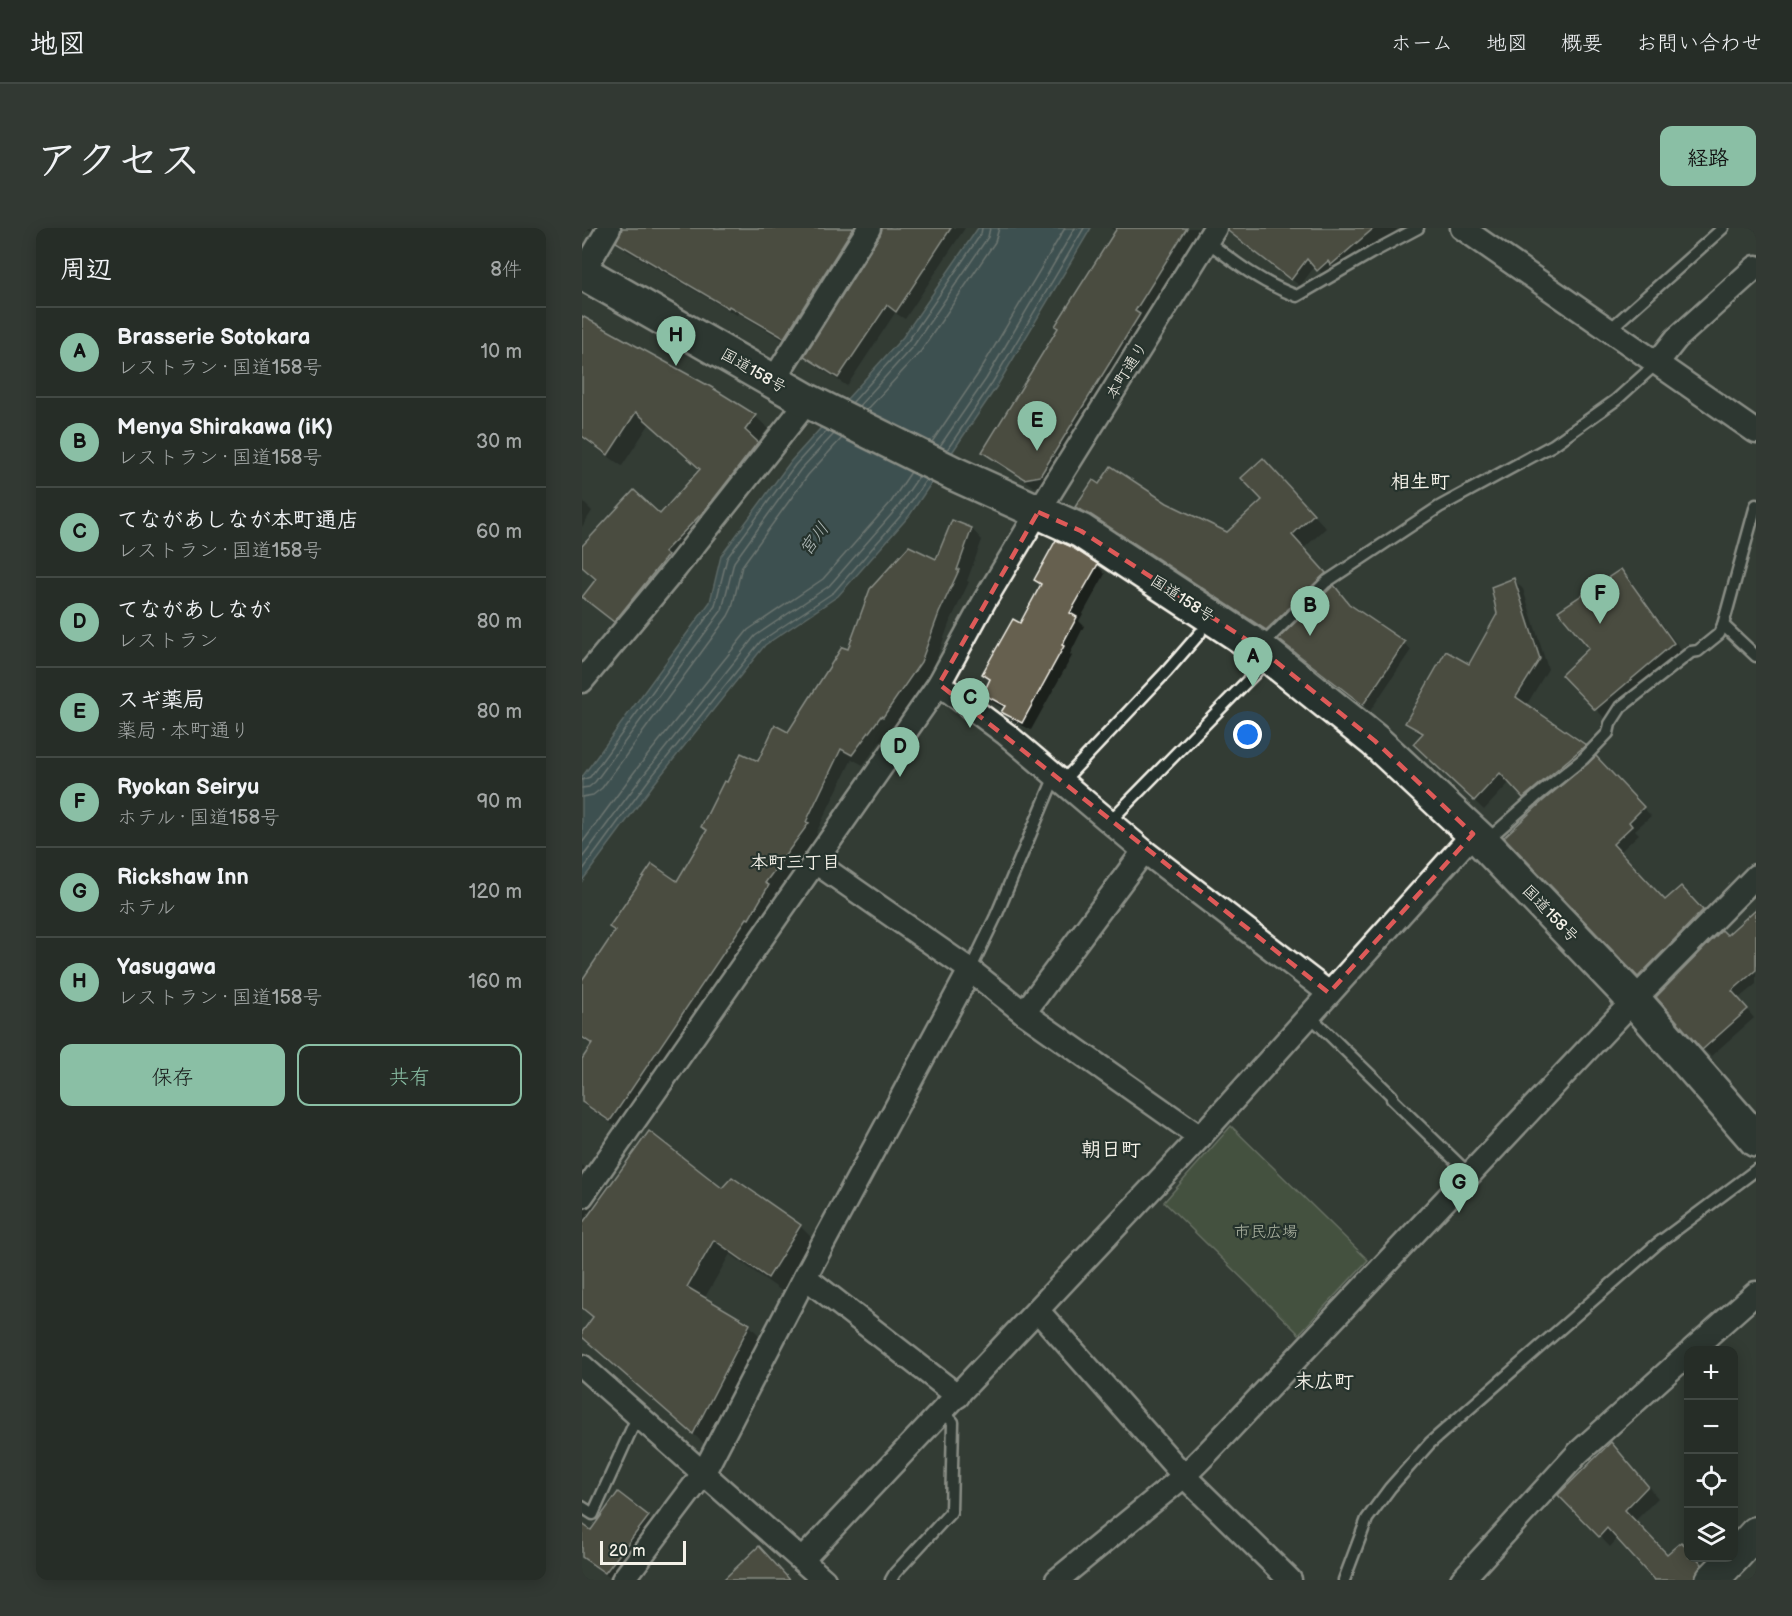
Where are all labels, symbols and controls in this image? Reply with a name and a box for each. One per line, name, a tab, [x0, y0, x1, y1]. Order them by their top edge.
text: 地図	[30, 28, 86, 61]
text: ホーム	[1391, 31, 1453, 56]
text: 地図	[1486, 31, 1528, 56]
text: 概要	[1561, 31, 1603, 56]
text: お問い合わせ	[1636, 31, 1762, 56]
button: 経路	[1660, 126, 1756, 186]
text: アクセス	[36, 136, 201, 187]
text: 周辺	[60, 255, 112, 286]
text: 8件	[490, 258, 522, 282]
pin: H	[656, 316, 695, 366]
text: Brasserie Sotokara	[117, 324, 311, 351]
street label: 本町通り	[1102, 339, 1152, 403]
text: A	[73, 340, 86, 364]
text: 10 m	[481, 340, 522, 364]
street label: 国道158号	[717, 345, 789, 398]
text: レストラン · 国道158号	[117, 356, 323, 380]
pin: E	[1018, 402, 1056, 451]
text: Menya Shirakawa (iK)	[117, 414, 333, 441]
text: B	[72, 430, 87, 454]
text: 30 m	[476, 430, 522, 454]
text: レストラン · 国道158号	[117, 446, 323, 470]
district label: 相生町	[1390, 470, 1450, 494]
text: てながあしなが本町通店	[117, 507, 359, 534]
water label: 宮川	[795, 519, 834, 560]
text: C	[72, 520, 87, 544]
text: 60 m	[476, 520, 522, 544]
text: レストラン · 国道158号	[117, 539, 323, 563]
street label: 国道158号	[1147, 571, 1218, 627]
pin: F	[1580, 574, 1620, 624]
pin: B	[1290, 586, 1330, 636]
text: てながあしなが	[117, 597, 271, 624]
text: D	[73, 610, 86, 634]
text: 80 m	[477, 610, 522, 634]
text: レストラン	[117, 629, 219, 653]
pin: A	[1234, 638, 1272, 687]
pin: C	[950, 678, 990, 728]
text: スギ薬局	[117, 687, 205, 714]
text: E	[73, 700, 86, 724]
text: 80 m	[477, 700, 522, 724]
text: 薬局 · 本町通り	[117, 719, 250, 743]
your location	[1233, 720, 1262, 749]
pin: D	[880, 728, 920, 777]
text: Ryokan Seiryu	[117, 774, 259, 801]
text: F	[73, 790, 86, 814]
text: 90 m	[477, 790, 522, 814]
text: ホテル · 国道158号	[117, 806, 280, 830]
district label: 本町三丁目	[750, 852, 840, 873]
text: Rickshaw Inn	[117, 864, 249, 891]
text: G	[72, 880, 87, 904]
text: 120 m	[469, 880, 522, 904]
street label: 国道158号	[1518, 881, 1582, 947]
text: ホテル	[117, 896, 176, 920]
text: Yasugawa	[117, 954, 216, 981]
text: H	[72, 970, 87, 994]
text: 160 m	[468, 970, 522, 994]
text: レストラン · 国道158号	[117, 986, 323, 1010]
button: 保存	[60, 1044, 285, 1106]
button: 共有	[297, 1044, 522, 1106]
district label: 朝日町	[1081, 1138, 1141, 1162]
pin: G	[1440, 1164, 1478, 1213]
park label: 市民広場	[1234, 1223, 1298, 1242]
map controls	[1684, 1346, 1738, 1562]
button: +	[1684, 1346, 1738, 1400]
district label: 末広町	[1294, 1370, 1354, 1394]
button: −	[1684, 1400, 1738, 1454]
button: locate	[1684, 1454, 1738, 1508]
button: layers	[1684, 1508, 1738, 1562]
scale bar	[600, 1538, 686, 1566]
text: 20 m	[609, 1542, 645, 1561]

